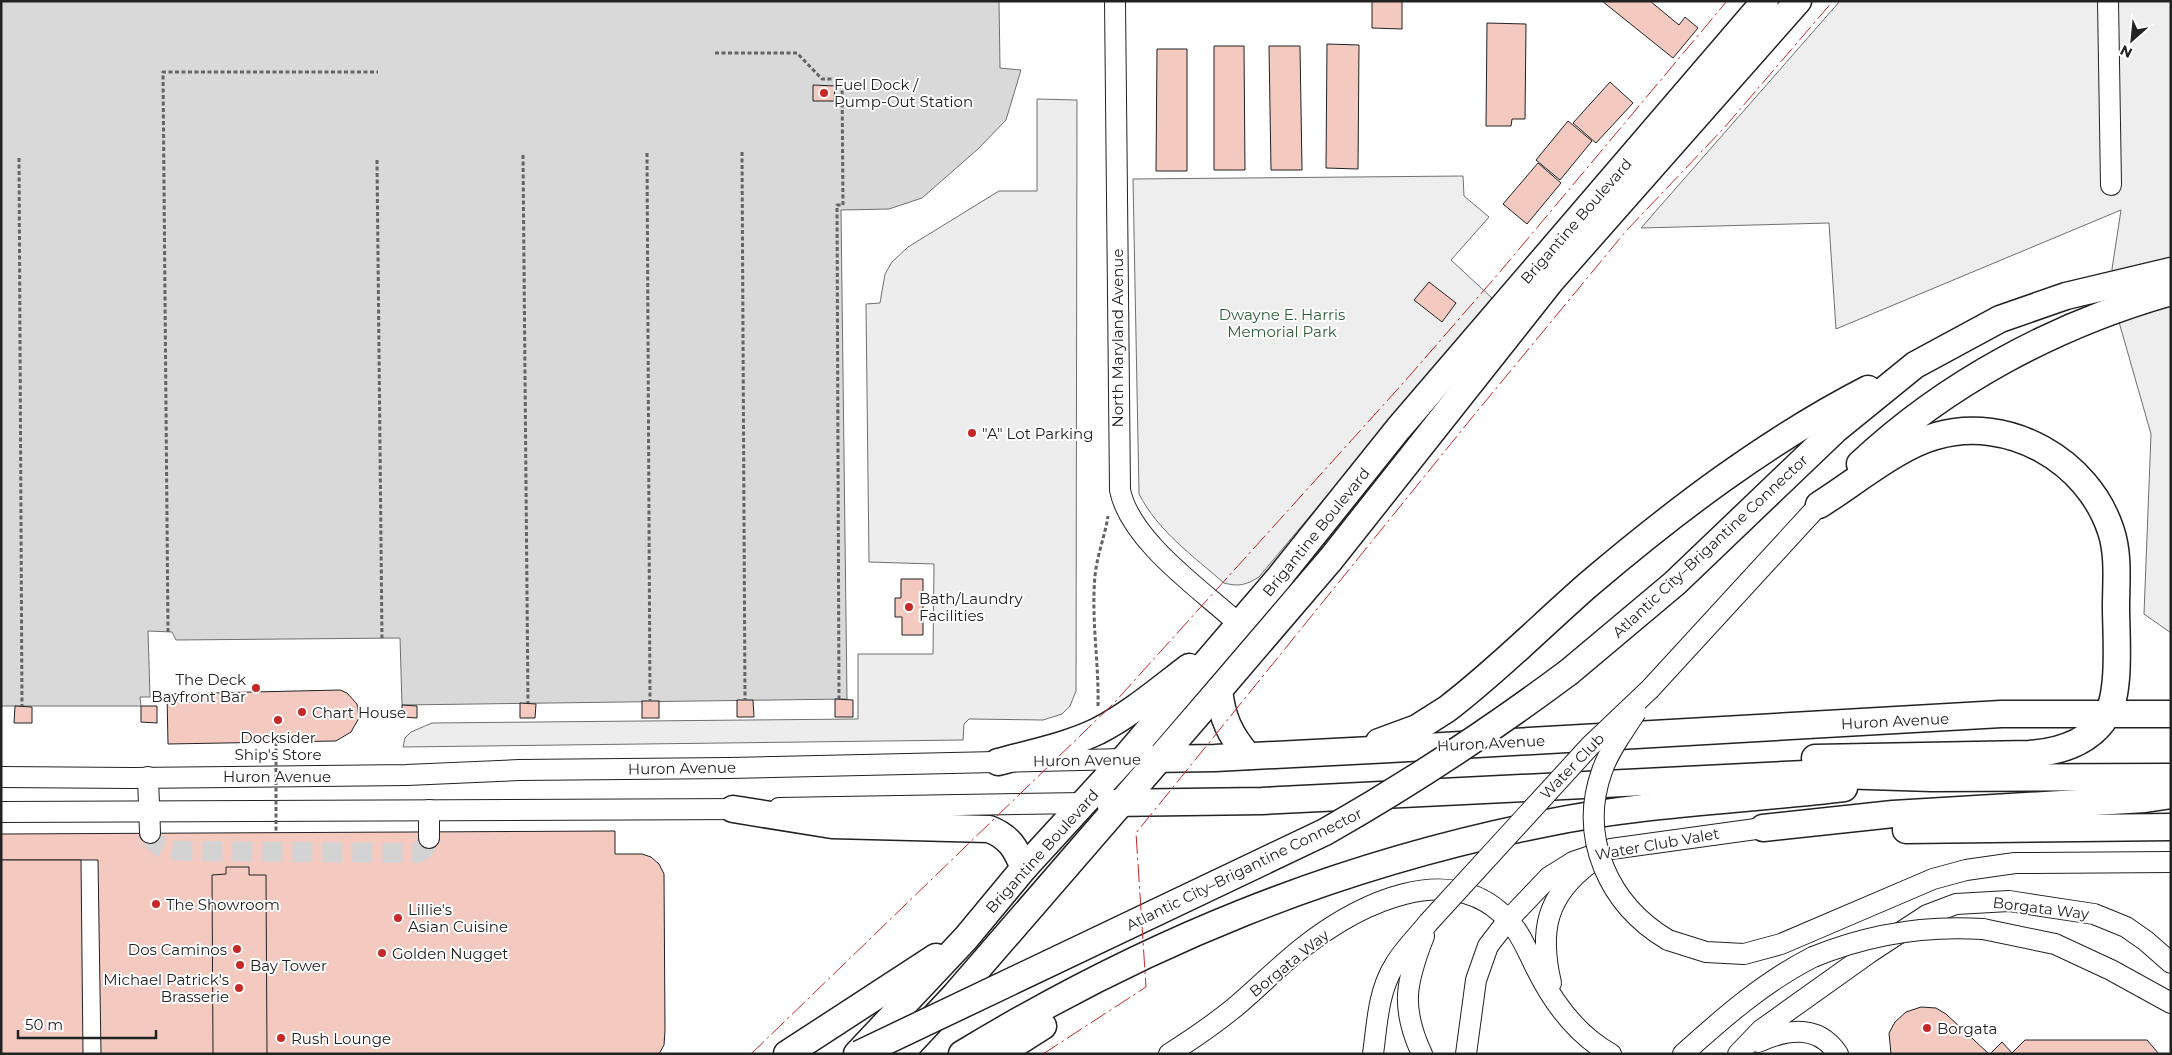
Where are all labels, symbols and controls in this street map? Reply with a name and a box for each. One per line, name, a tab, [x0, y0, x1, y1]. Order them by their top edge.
north arrow	[2107, 15, 2157, 65]
text: N	[2117, 41, 2135, 62]
place label: Fuel Dock / Pump-Out Station	[834, 75, 973, 111]
marker: Fuel Dock / Pump-Out Station	[818, 87, 830, 99]
street label: Brigantine Boulevard	[1516, 154, 1636, 288]
street label: North Maryland Avenue	[1108, 249, 1127, 427]
park label: Dwayne E. Harris Memorial Park	[1219, 305, 1345, 341]
place label: "A" Lot Parking	[982, 424, 1093, 443]
marker: "A" Lot Parking	[966, 427, 978, 439]
street label: Atlantic City–Brigantine Connector	[1608, 450, 1812, 642]
street label: Brigantine Boulevard	[1258, 464, 1374, 600]
place label: Bath/Laundry Facilities	[919, 589, 1023, 625]
marker: Bath/Laundry Facilities	[903, 601, 915, 613]
place label: The Deck Bayfront Bar	[151, 670, 246, 706]
marker: The Deck Bayfront Bar	[250, 682, 262, 694]
place label: Chart House	[312, 703, 406, 722]
marker: Chart House	[296, 706, 308, 718]
street label: Huron Avenue	[1840, 709, 1950, 733]
marker: Docksider Ship's Store	[272, 714, 284, 726]
place label: Docksider Ship's Store	[235, 728, 321, 764]
street label: Water Club	[1536, 729, 1608, 803]
street label: Huron Avenue	[1436, 731, 1546, 755]
street label: Huron Avenue	[1033, 750, 1141, 770]
street label: Huron Avenue	[628, 758, 736, 778]
street label: Huron Avenue	[223, 767, 331, 786]
street label: Brigantine Boulevard	[981, 785, 1103, 917]
street label: Atlantic City–Brigantine Connector	[1123, 803, 1365, 935]
street label: Water Club Valet	[1593, 824, 1721, 864]
street label: Borgata Way	[1992, 893, 2091, 923]
place label: The Showroom	[166, 895, 280, 914]
marker: The Showroom	[150, 898, 162, 910]
place label: Lillie's Asian Cuisine	[408, 900, 508, 936]
marker: Lillie's Asian Cuisine	[392, 912, 404, 924]
street label: Borgata Way	[1245, 925, 1333, 1001]
place label: Dos Caminos	[128, 940, 227, 959]
marker: Dos Caminos	[231, 943, 243, 955]
place label: Golden Nugget	[392, 944, 508, 963]
marker: Golden Nugget	[376, 947, 388, 959]
place label: Bay Tower	[250, 956, 327, 975]
marker: Bay Tower	[234, 959, 246, 971]
place label: Michael Patrick's Brasserie	[103, 970, 229, 1006]
marker: Michael Patrick's Brasserie	[233, 982, 245, 994]
scale bar	[18, 1008, 155, 1040]
text: 50 m	[25, 1015, 63, 1034]
place label: Borgata	[1937, 1019, 1997, 1038]
marker: Borgata	[1921, 1022, 1933, 1034]
place label: Rush Lounge	[291, 1029, 391, 1048]
marker: Rush Lounge	[275, 1032, 287, 1044]

